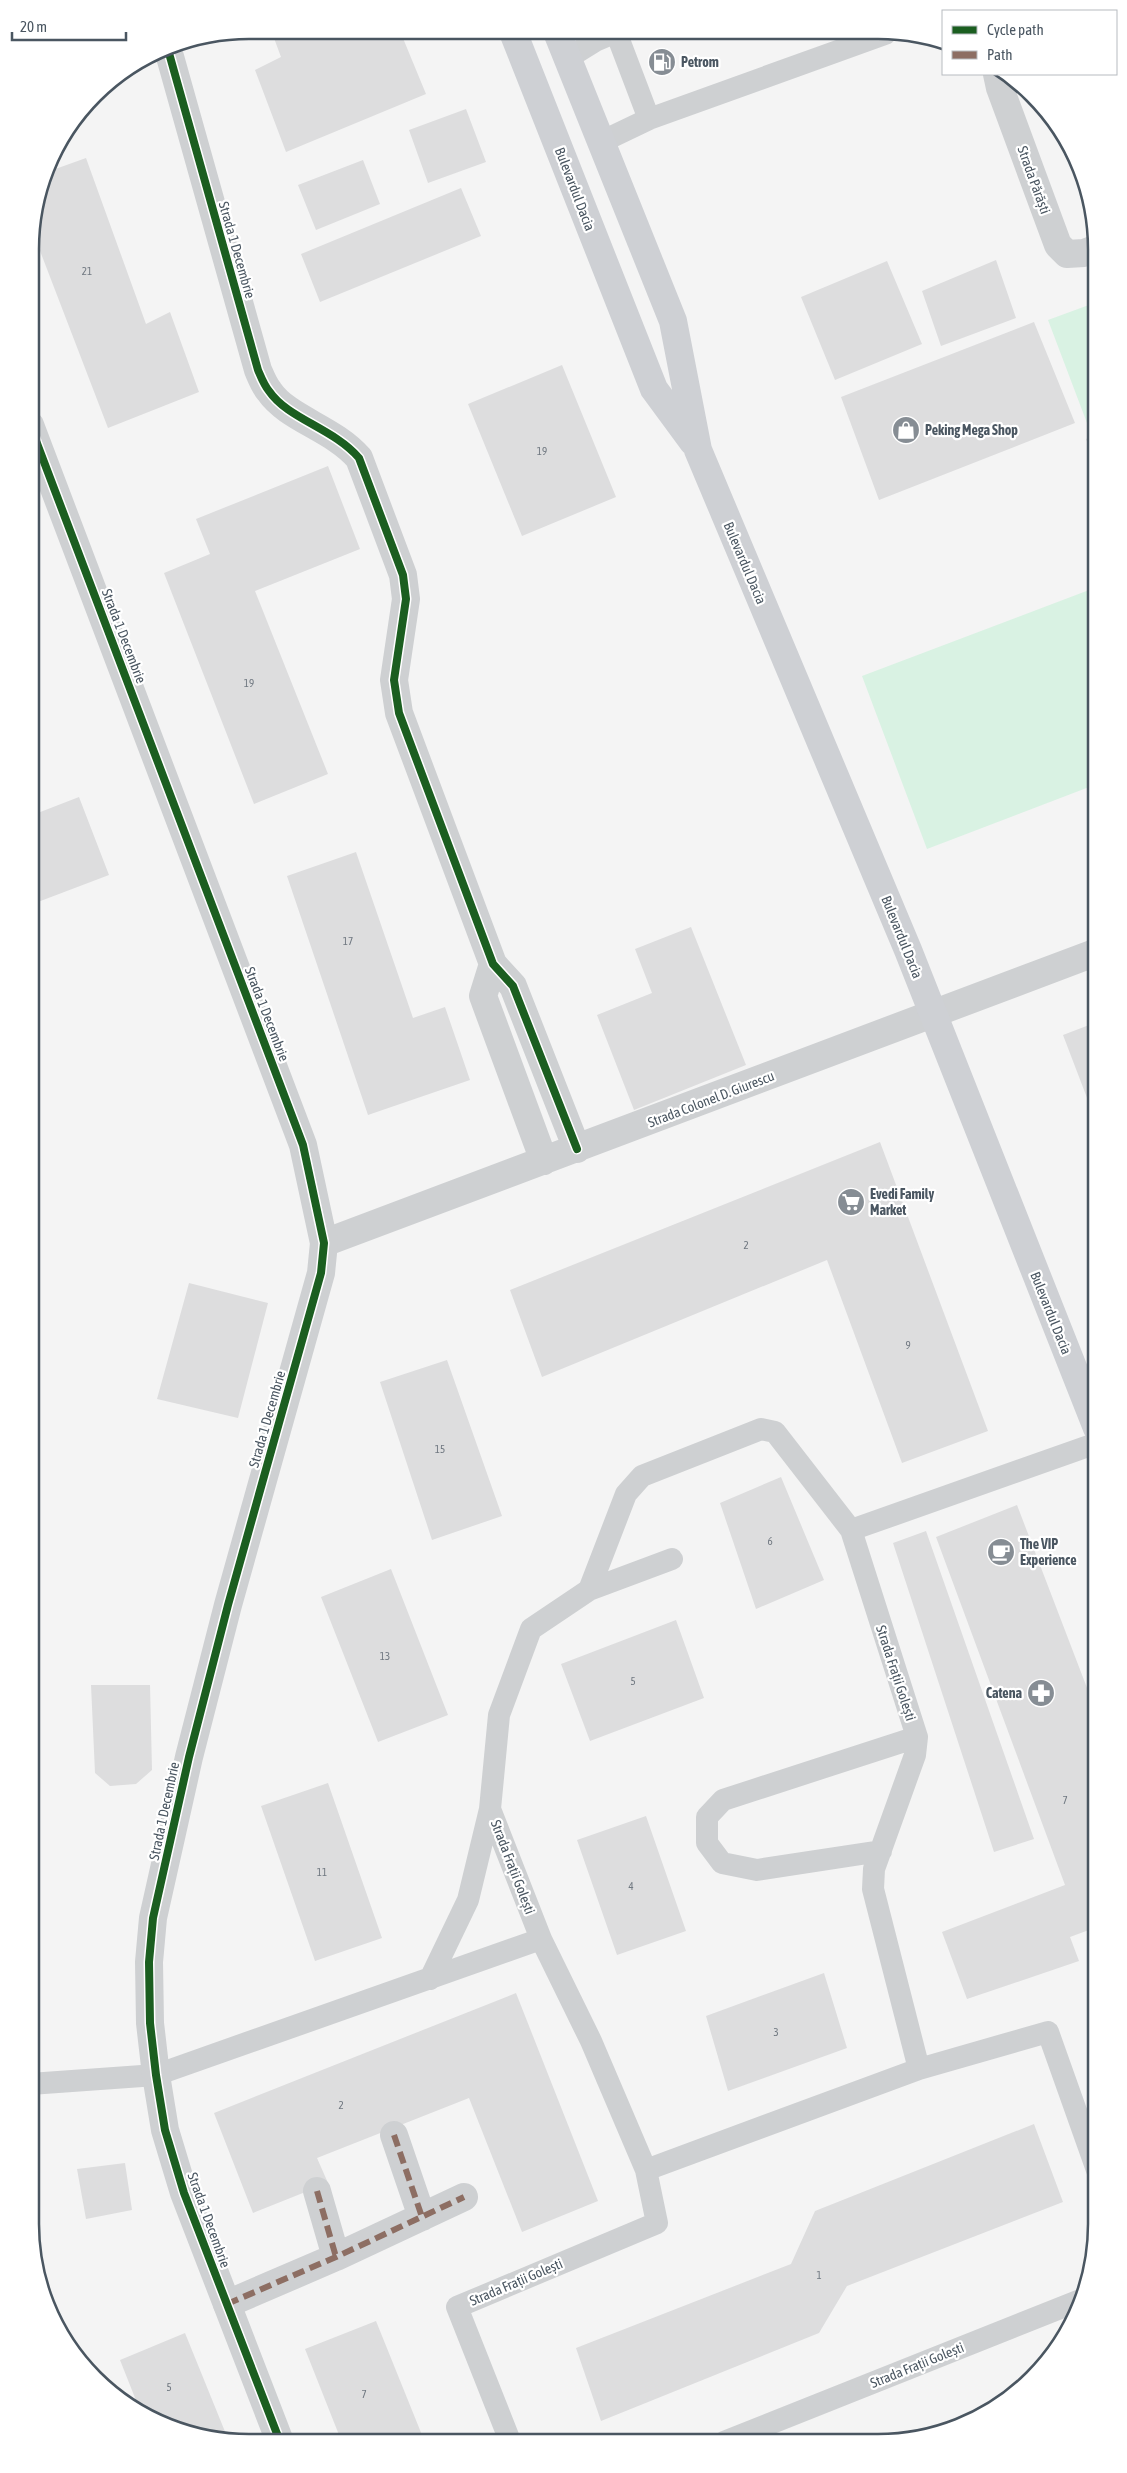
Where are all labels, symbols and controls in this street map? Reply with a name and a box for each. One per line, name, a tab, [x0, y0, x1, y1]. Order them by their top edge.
scale bar	[12, 10, 126, 42]
legend	[942, 10, 1117, 75]
text: 20 m	[20, 18, 47, 35]
text: Cycle path	[987, 21, 1044, 38]
text: Path	[987, 46, 1013, 63]
fuel station icon: Petrom	[647, 47, 677, 77]
place label: Petrom	[681, 54, 719, 70]
street label: Strada Părăști	[1014, 144, 1054, 216]
street label: Bulevardul Dacia	[552, 145, 598, 233]
street label: Strada 1 Decembrie	[216, 200, 258, 300]
house number: 21	[82, 265, 92, 277]
shop icon: Peking Mega Shop	[891, 415, 921, 445]
place label: Peking Mega Shop	[925, 422, 1018, 438]
house number: 19	[537, 445, 547, 457]
street label: Bulevardul Dacia	[720, 519, 770, 607]
street label: Strada 1 Decembrie	[99, 586, 149, 686]
house number: 19	[244, 677, 254, 689]
street label: Bulevardul Dacia	[878, 893, 926, 981]
house number: 17	[343, 935, 353, 947]
street label: Strada 1 Decembrie	[242, 964, 292, 1064]
street label: Strada Colonel D. Giurescu	[646, 1068, 776, 1130]
place label: Evedi Family Market	[870, 1186, 934, 1218]
supermarket icon: Evedi Family Market	[836, 1187, 866, 1217]
house number: 2	[743, 1239, 749, 1251]
street label: Bulevardul Dacia	[1027, 1269, 1075, 1357]
house number: 9	[905, 1339, 911, 1351]
street label: Strada 1 Decembrie	[246, 1369, 288, 1469]
house number: 15	[435, 1443, 445, 1455]
house number: 6	[767, 1535, 773, 1547]
place label: The VIP Experience	[1020, 1536, 1077, 1568]
cafe icon: The VIP Experience	[986, 1537, 1016, 1567]
street label: Strada Frații Golești	[873, 1623, 919, 1723]
house number: 13	[380, 1650, 390, 1662]
house number: 5	[630, 1675, 636, 1687]
pharmacy icon: Catena	[1026, 1678, 1056, 1708]
place label: Catena	[986, 1685, 1022, 1701]
street label: Strada 1 Decembrie	[146, 1760, 182, 1862]
house number: 7	[1062, 1794, 1068, 1806]
street label: Strada Frații Golești	[488, 1818, 538, 1916]
house number: 11	[317, 1866, 327, 1878]
house number: 4	[628, 1880, 634, 1892]
house number: 3	[773, 2026, 779, 2038]
house number: 2	[338, 2099, 344, 2111]
street label: Strada 1 Decembrie	[184, 2170, 234, 2270]
street label: Strada Frații Golești	[467, 2255, 565, 2309]
house number: 1	[816, 2269, 822, 2281]
street label: Strada Frații Golești	[868, 2339, 966, 2391]
house number: 5	[166, 2381, 172, 2393]
house number: 7	[361, 2388, 367, 2400]

